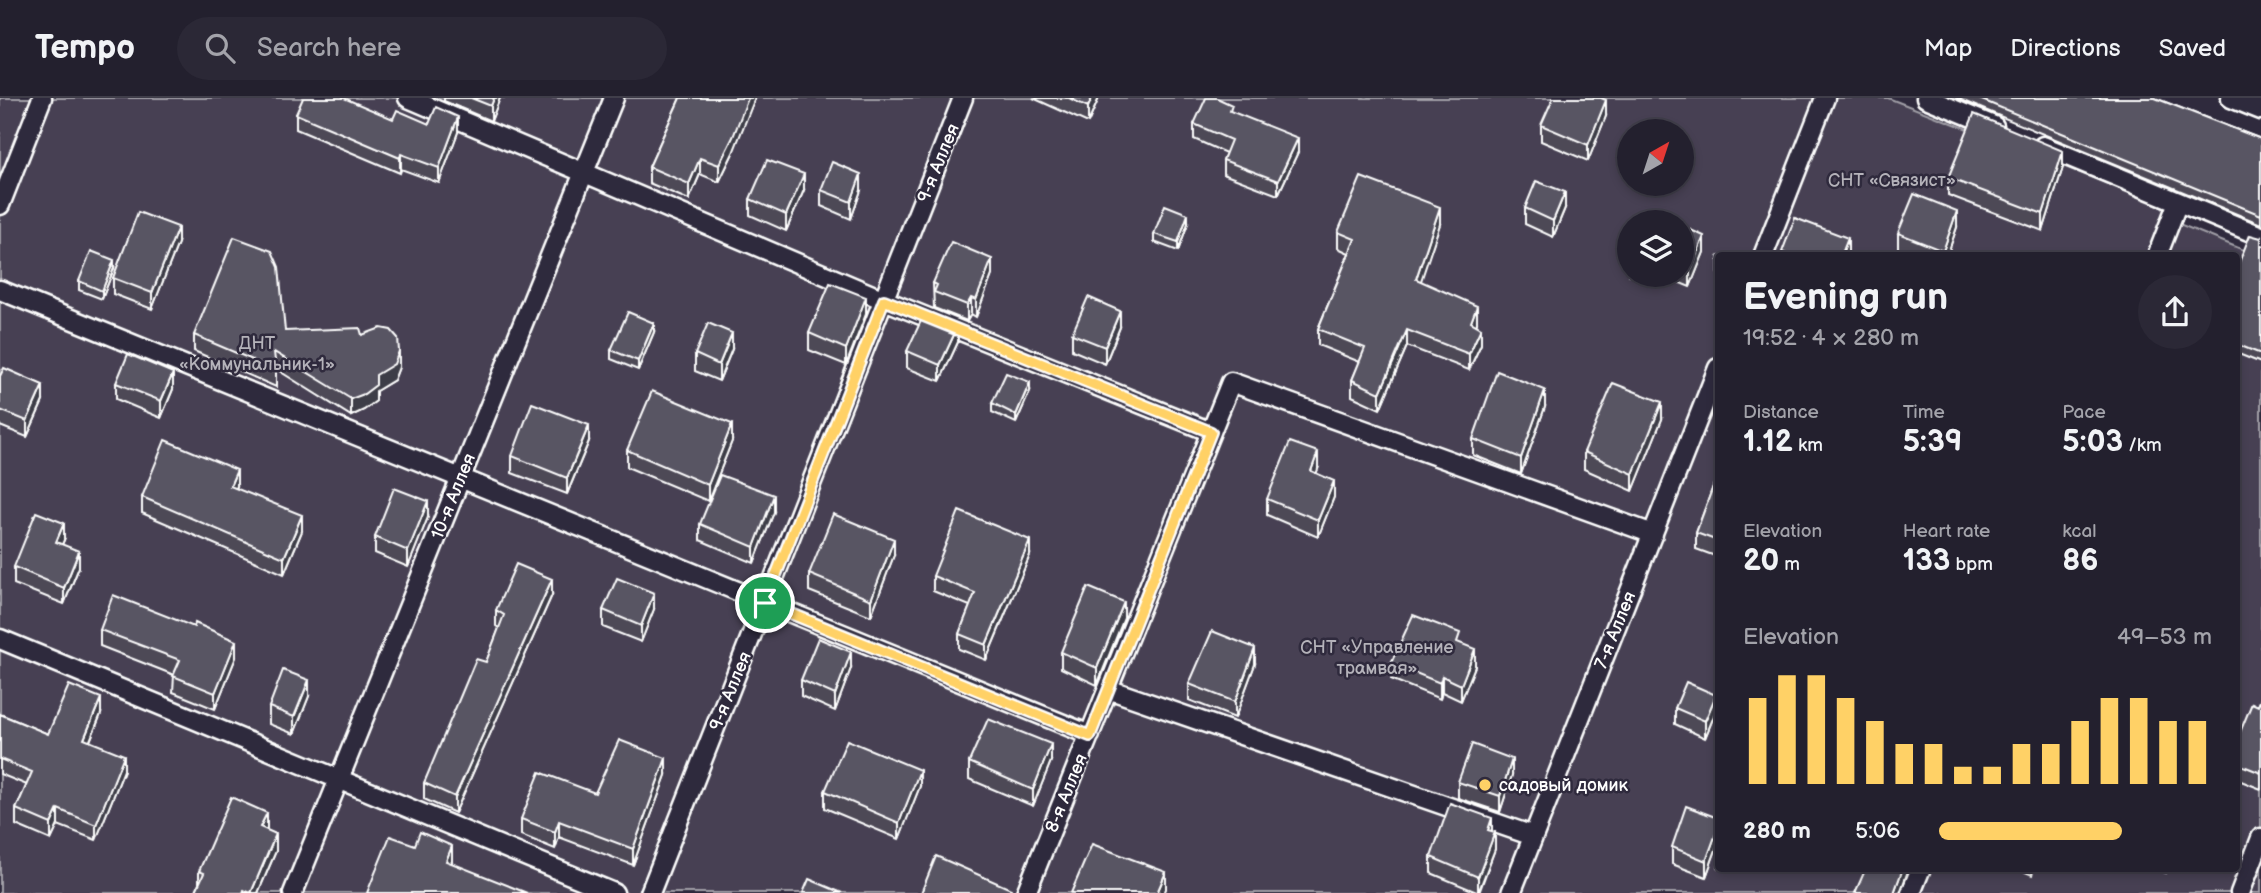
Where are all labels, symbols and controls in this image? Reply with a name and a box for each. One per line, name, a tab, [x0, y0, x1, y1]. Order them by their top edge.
search box	[177, 17, 667, 80]
text: Tempo	[35, 28, 135, 68]
icon: search	[201, 29, 239, 67]
text: Search here	[257, 33, 401, 64]
text: Map	[1924, 34, 1972, 63]
text: Directions	[2010, 34, 2121, 63]
text: Saved	[2159, 34, 2226, 63]
north arrow	[1617, 119, 1694, 196]
map controls	[1617, 119, 1694, 287]
street label: 9-я Аллея	[913, 121, 964, 206]
park label: СНТ «Связист»	[1828, 170, 1956, 191]
button: layers	[1617, 210, 1694, 287]
text: Evening run	[1743, 275, 1948, 320]
button: share	[2138, 275, 2212, 349]
text: 19:52 · 4 × 280 m	[1743, 324, 1919, 352]
park label: ДНТ «Коммунальник-1»	[179, 333, 335, 375]
text: Distance	[1743, 401, 1819, 424]
text: Time	[1903, 401, 1945, 424]
text: Pace	[2062, 401, 2106, 424]
text: 1.12	[1743, 424, 1793, 460]
text: 5:39	[1903, 424, 1962, 460]
text: 5:03	[2062, 424, 2123, 460]
text: km	[1793, 434, 1823, 457]
text: /km	[2123, 434, 2162, 457]
street label: 10-я Аллея	[427, 450, 480, 542]
text: Elevation	[1743, 520, 1822, 543]
text: Heart rate	[1903, 520, 1990, 543]
text: kcal	[2062, 520, 2096, 543]
text: 20	[1743, 543, 1779, 579]
text: 133	[1903, 543, 1950, 579]
text: 86	[2062, 543, 2099, 579]
text: m	[1779, 553, 1800, 576]
text: bpm	[1950, 553, 1993, 576]
pin	[735, 573, 795, 633]
icon: arrive	[746, 584, 784, 622]
street label: 7-я Аллея	[1590, 588, 1640, 672]
text: Elevation	[1743, 623, 1839, 651]
text: 49–53 m	[2117, 623, 2212, 651]
park label: СНТ «Управление трамвая»	[1300, 637, 1454, 679]
street label: 9-я Аллея	[705, 649, 756, 734]
street label: 8-я Аллея	[1041, 751, 1092, 836]
place label: садовый домик	[1499, 775, 1629, 796]
marker: садовый домик	[1477, 777, 1493, 793]
text: 280 m	[1743, 817, 1811, 845]
text: 5:06	[1855, 817, 1900, 845]

